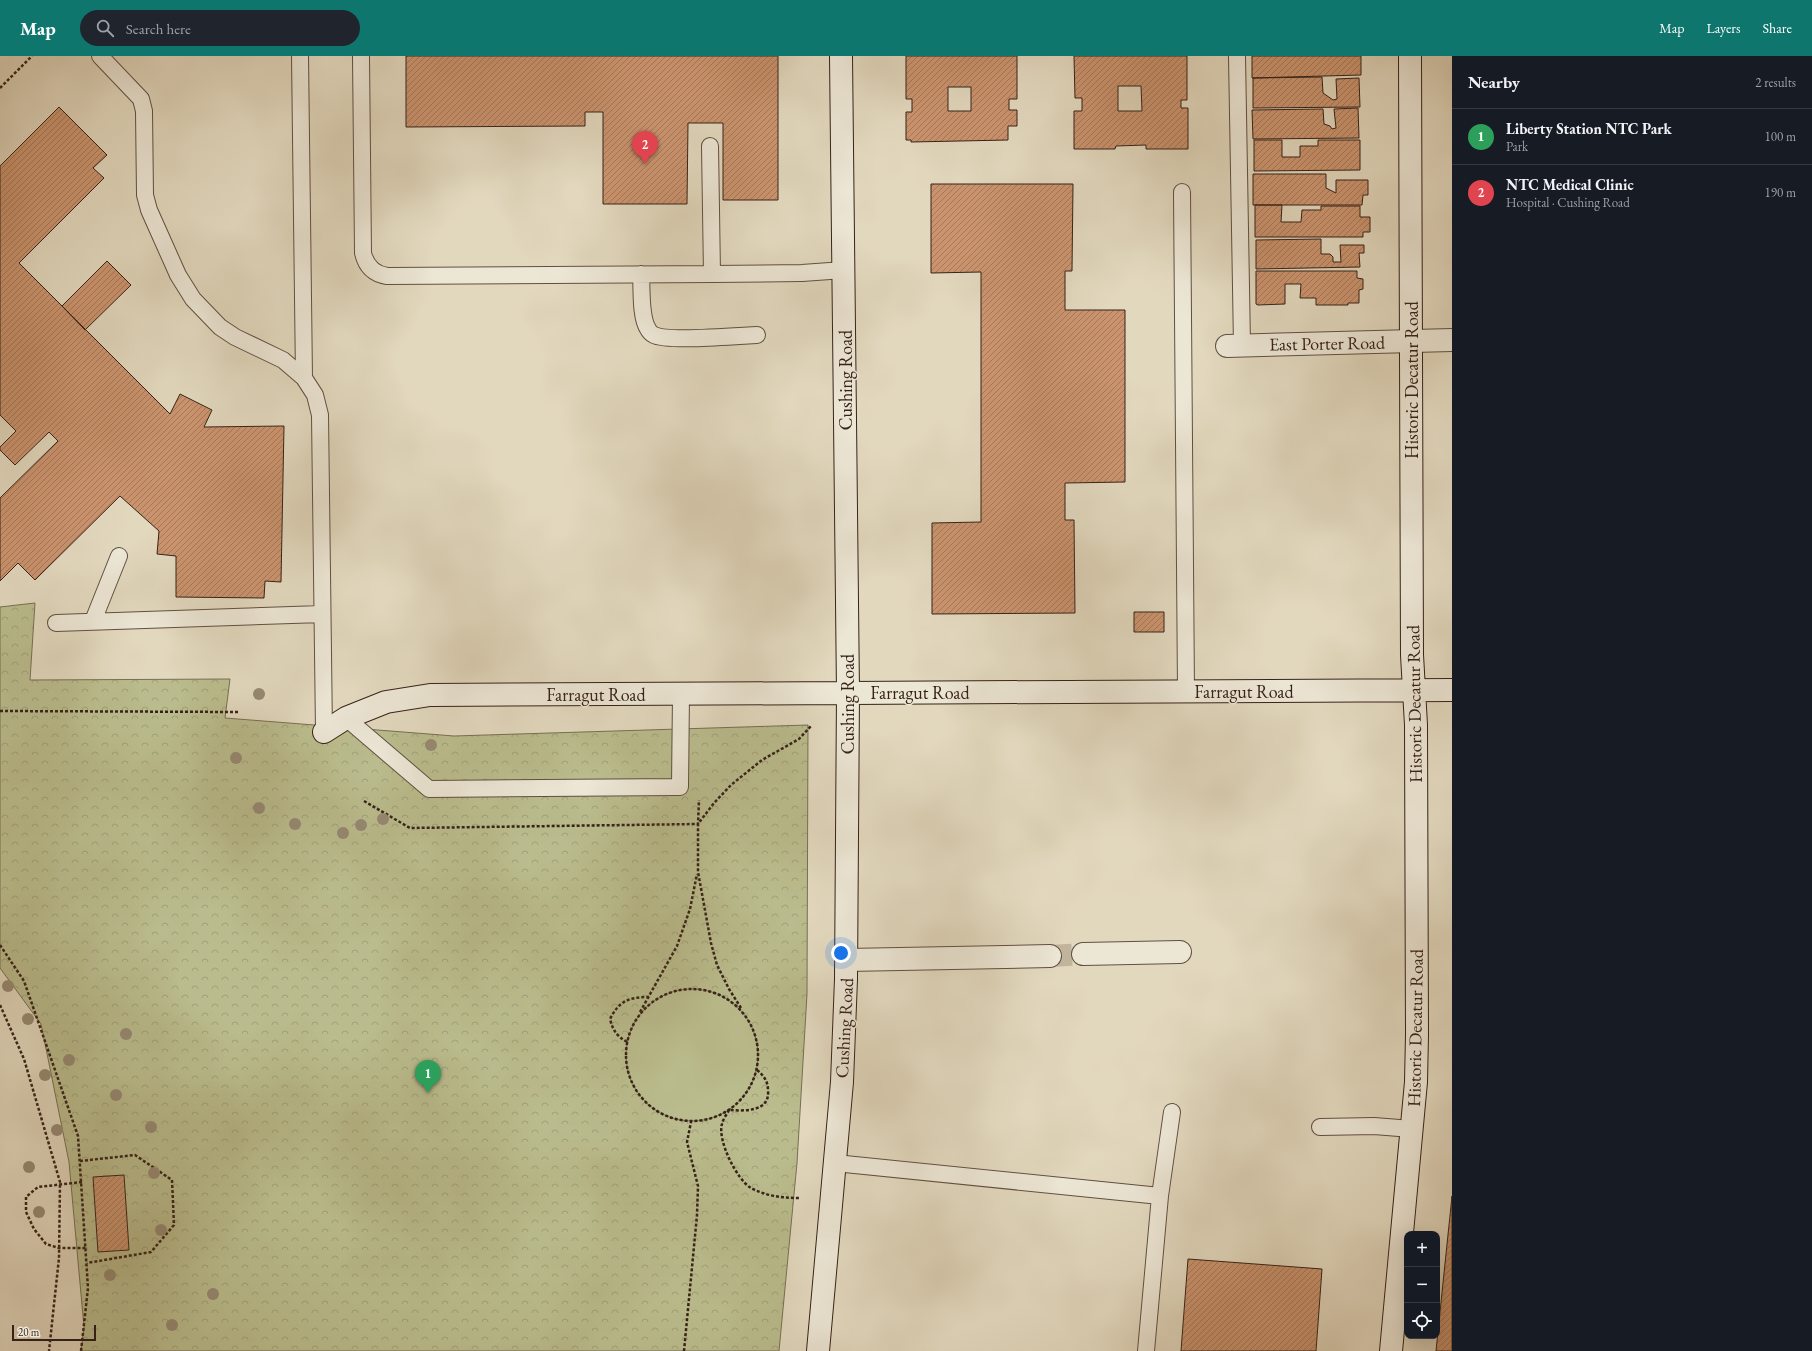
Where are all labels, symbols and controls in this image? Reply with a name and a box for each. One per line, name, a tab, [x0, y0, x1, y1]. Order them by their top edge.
search box	[80, 10, 360, 46]
text: Map	[20, 16, 56, 41]
icon: search	[94, 17, 116, 39]
text: Search here	[126, 19, 191, 38]
text: Map	[1659, 19, 1684, 37]
text: Layers	[1706, 19, 1741, 37]
text: Share	[1763, 19, 1792, 37]
text: Nearby	[1468, 71, 1520, 93]
text: 2 results	[1755, 74, 1796, 91]
text: Liberty Station NTC Park	[1506, 119, 1672, 138]
text: 1	[1478, 128, 1484, 145]
text: 100 m	[1765, 128, 1796, 145]
pin: 2	[632, 131, 658, 164]
text: Park	[1506, 138, 1528, 155]
text: NTC Medical Clinic	[1506, 175, 1634, 194]
text: 2	[1478, 184, 1484, 201]
text: 190 m	[1765, 184, 1796, 201]
text: Hospital · Cushing Road	[1506, 194, 1630, 211]
street label: Historic Decatur Road	[1400, 300, 1423, 459]
street label: Cushing Road	[834, 329, 857, 430]
street label: East Porter Road	[1269, 330, 1386, 356]
street label: Historic Decatur Road	[1401, 624, 1427, 783]
street label: Cushing Road	[836, 653, 859, 754]
street label: Farragut Road	[1194, 680, 1295, 703]
street label: Farragut Road	[870, 681, 971, 704]
street label: Farragut Road	[546, 683, 647, 706]
your location	[831, 943, 851, 963]
street label: Historic Decatur Road	[1402, 948, 1428, 1107]
street label: Cushing Road	[830, 976, 858, 1079]
pin: 1	[415, 1060, 441, 1093]
map controls	[1404, 1231, 1440, 1339]
button: +	[1404, 1231, 1440, 1267]
button: −	[1404, 1267, 1440, 1303]
button: locate	[1404, 1303, 1440, 1339]
scale bar	[12, 1323, 96, 1342]
text: 20 m	[18, 1325, 39, 1339]

